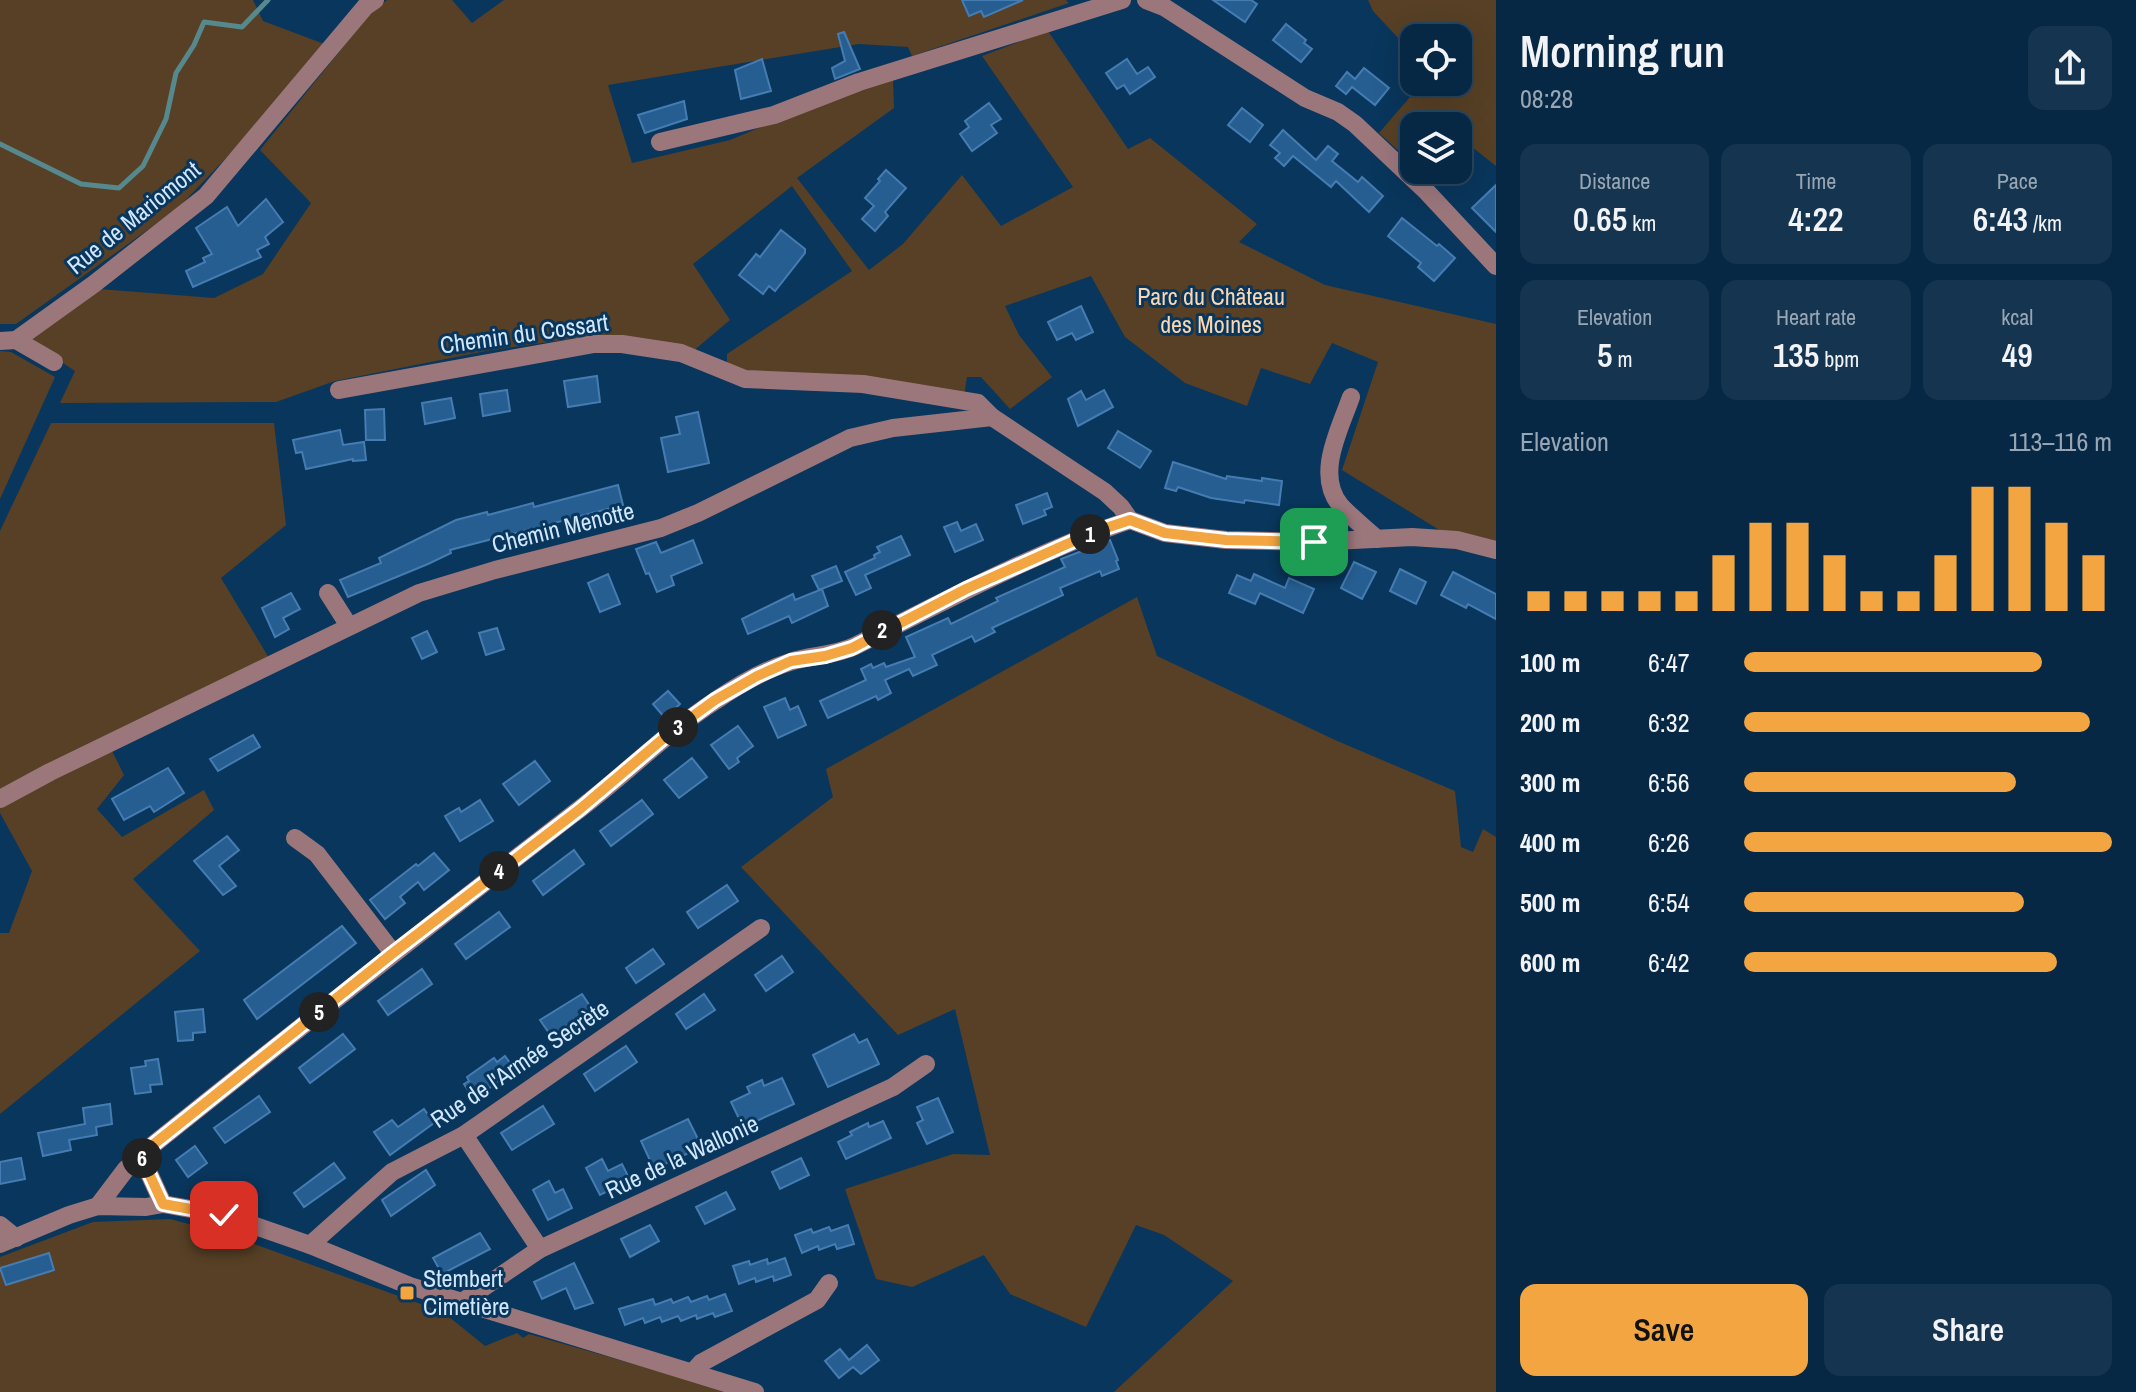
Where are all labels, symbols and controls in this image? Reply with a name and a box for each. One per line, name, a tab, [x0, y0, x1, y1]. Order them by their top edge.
text: Morning run	[1520, 21, 1725, 81]
map controls	[1400, 24, 1472, 184]
button: locate	[1400, 24, 1472, 96]
button: share	[2028, 26, 2112, 110]
text: 08:28	[1520, 81, 1573, 116]
button: layers	[1400, 112, 1472, 184]
street label: Rue de Mariomont	[60, 153, 207, 281]
text: Distance	[1579, 166, 1650, 196]
text: Time	[1796, 166, 1836, 196]
text: Pace	[1997, 166, 2038, 196]
text: 0.65	[1573, 196, 1627, 242]
text: 4:22	[1788, 196, 1844, 242]
text: 6:43	[1973, 196, 2028, 242]
text: km	[1627, 208, 1656, 238]
text: /km	[2028, 208, 2062, 238]
park label: Parc du Château des Moines	[1137, 280, 1285, 340]
text: Elevation	[1577, 302, 1652, 332]
text: Heart rate	[1776, 302, 1856, 332]
text: kcal	[2001, 302, 2033, 332]
street label: Chemin du Cossart	[438, 305, 611, 361]
text: 5	[1597, 332, 1612, 378]
text: 135	[1773, 332, 1819, 378]
text: 49	[2002, 332, 2033, 378]
text: m	[1612, 344, 1632, 374]
text: bpm	[1819, 344, 1859, 374]
text: Elevation	[1520, 424, 1609, 459]
text: 113–116 m	[2008, 424, 2112, 459]
street label: Chemin Menotte	[488, 494, 637, 560]
pin	[1280, 508, 1348, 576]
pin: 1	[1070, 514, 1110, 554]
text: 1	[1085, 519, 1095, 549]
icon: arrive	[1292, 520, 1336, 564]
pin: 2	[862, 610, 902, 650]
text: 2	[877, 615, 887, 645]
text: 100 m	[1520, 645, 1580, 680]
text: 6:47	[1648, 645, 1690, 680]
text: 200 m	[1520, 705, 1580, 740]
text: 6:32	[1648, 705, 1690, 740]
pin: 3	[658, 707, 698, 747]
text: 3	[673, 712, 683, 742]
text: 300 m	[1520, 765, 1580, 800]
text: 6:56	[1648, 765, 1690, 800]
text: 400 m	[1520, 825, 1580, 860]
text: 6:26	[1648, 825, 1690, 860]
pin: 4	[479, 851, 519, 891]
text: 4	[494, 856, 504, 886]
text: 500 m	[1520, 885, 1580, 920]
text: 6:54	[1648, 885, 1690, 920]
text: 600 m	[1520, 945, 1580, 980]
text: 6:42	[1648, 945, 1690, 980]
pin: 5	[299, 992, 339, 1032]
street label: Rue de l'Armée Secrète	[424, 992, 615, 1135]
text: 5	[314, 997, 324, 1027]
street label: Rue de la Wallonie	[600, 1107, 763, 1206]
pin: 6	[122, 1138, 162, 1178]
text: 6	[137, 1143, 147, 1173]
pin	[190, 1181, 258, 1249]
icon: check	[202, 1193, 246, 1237]
place label: Stembert Cimetière	[423, 1262, 509, 1322]
marker: Stembert Cimetière	[398, 1284, 416, 1302]
button: Save	[1520, 1284, 1808, 1376]
button: Share	[1824, 1284, 2112, 1376]

